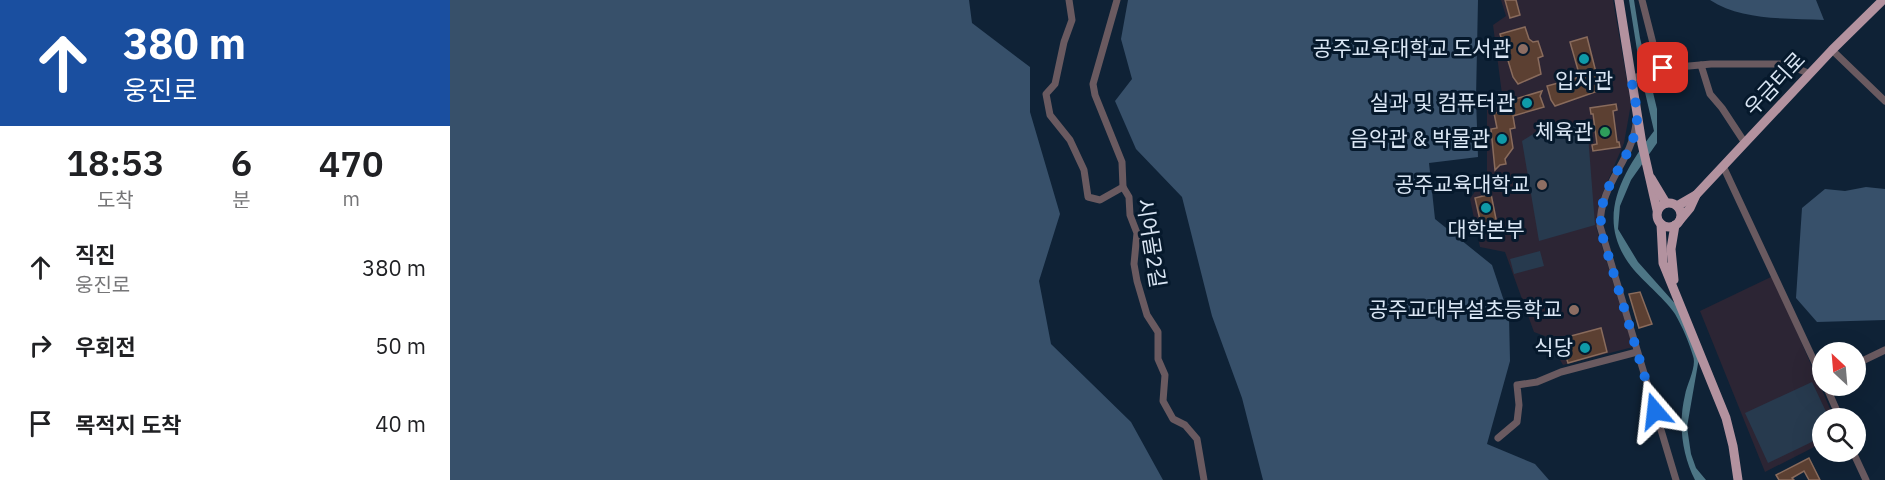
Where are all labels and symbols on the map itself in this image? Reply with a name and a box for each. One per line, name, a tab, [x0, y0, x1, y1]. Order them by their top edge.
place label: 공주교육대학교 도서관	[1313, 34, 1511, 62]
marker: 공주교육대학교 도서관	[1516, 42, 1530, 56]
pin	[1637, 42, 1688, 93]
street label: 우금티로	[1738, 46, 1811, 121]
marker: 입지관	[1577, 52, 1591, 66]
place label: 입지관	[1555, 66, 1613, 94]
place label: 실과 및 컴퓨터관	[1370, 88, 1515, 116]
marker: 실과 및 컴퓨터관	[1520, 96, 1534, 110]
place label: 체육관	[1535, 117, 1593, 145]
place label: 음악관 & 박물관	[1350, 124, 1490, 152]
marker: 체육관	[1598, 125, 1612, 139]
marker: 음악관 & 박물관	[1495, 132, 1509, 146]
place label: 공주교육대학교	[1395, 170, 1530, 198]
marker: 공주교육대학교	[1535, 178, 1549, 192]
street label: 시어골2길	[1131, 196, 1173, 289]
marker: 대학본부	[1479, 201, 1493, 215]
place label: 대학본부	[1447, 215, 1525, 243]
place label: 공주교대부설초등학교	[1369, 295, 1562, 323]
marker: 공주교대부설초등학교	[1567, 303, 1581, 317]
place label: 식당	[1534, 333, 1573, 361]
marker: 식당	[1578, 341, 1592, 355]
north arrow	[1812, 342, 1866, 396]
position arrow	[1623, 379, 1687, 443]

